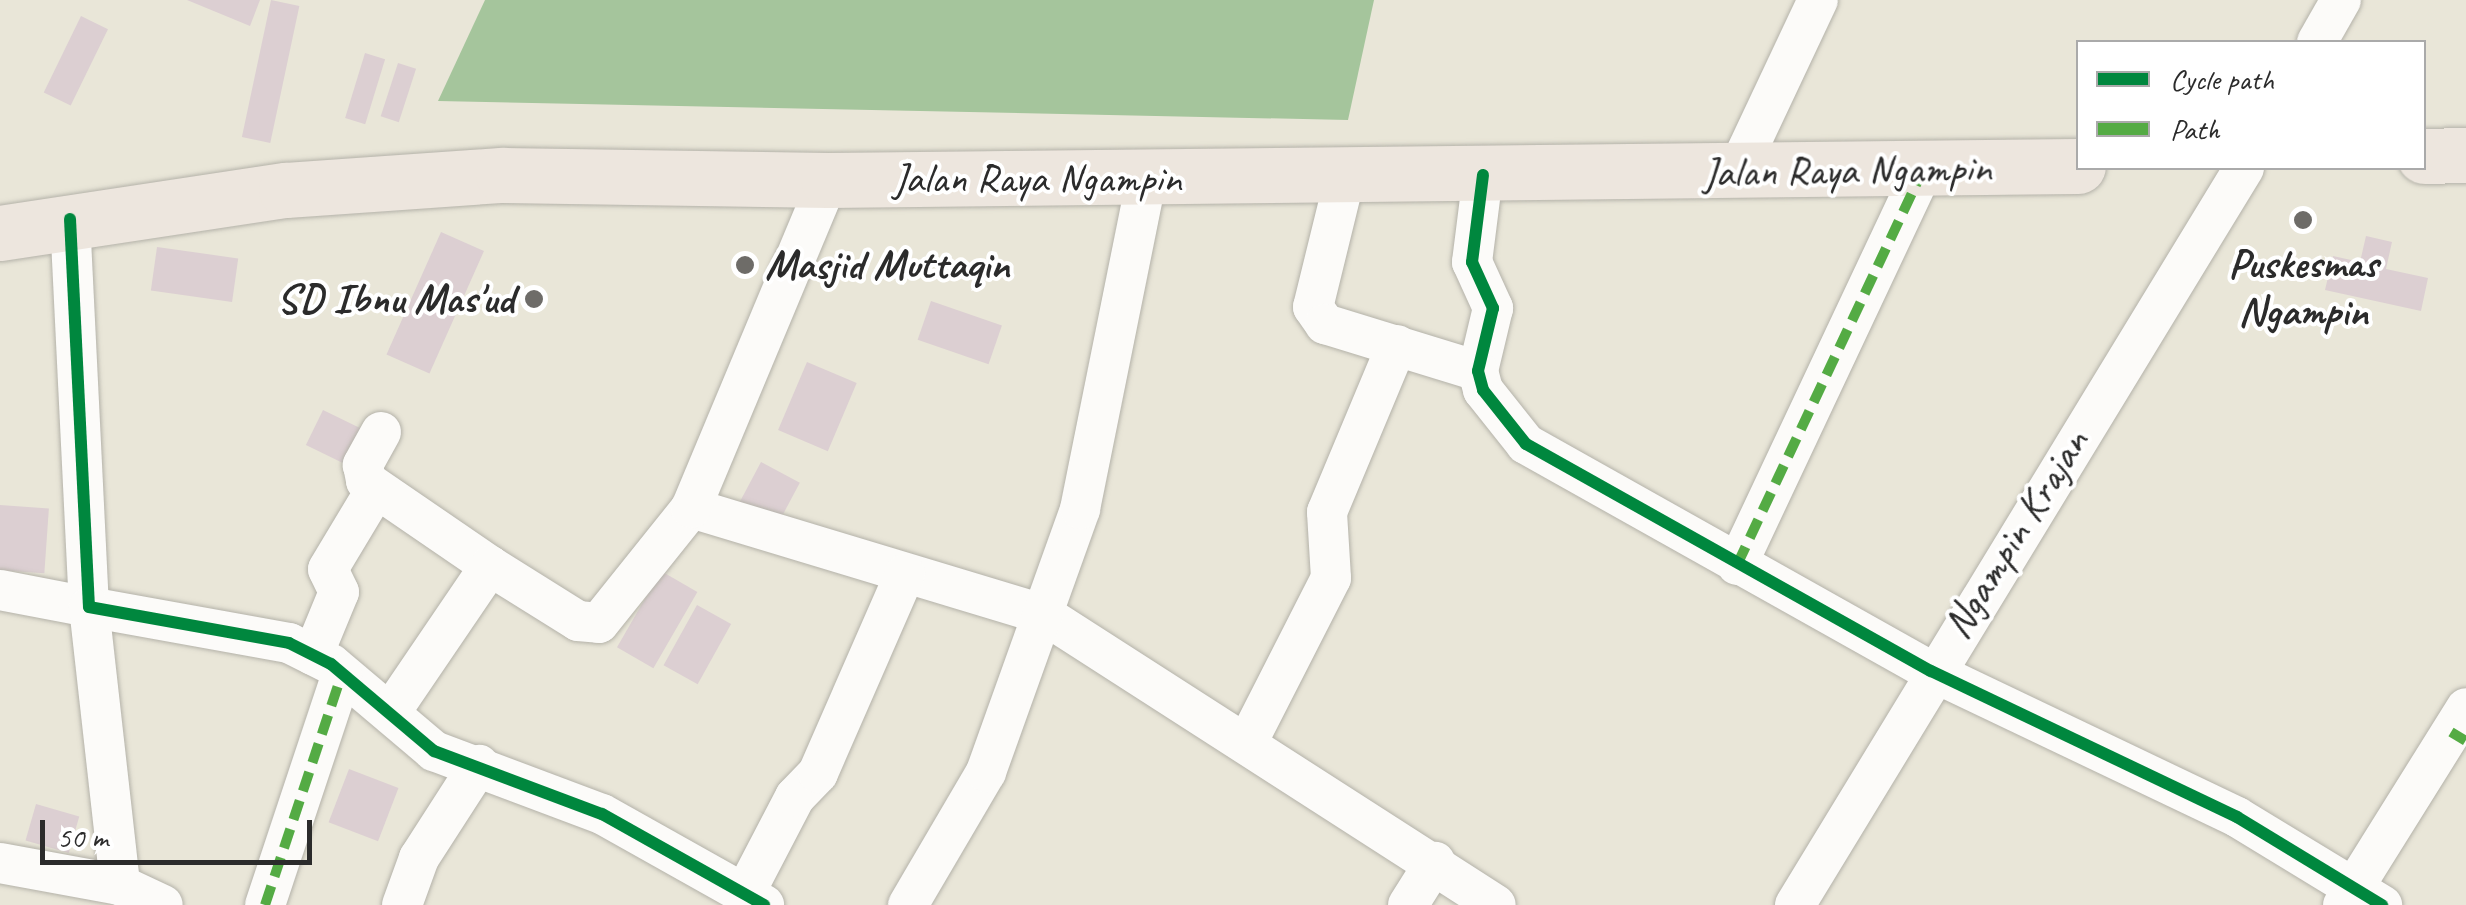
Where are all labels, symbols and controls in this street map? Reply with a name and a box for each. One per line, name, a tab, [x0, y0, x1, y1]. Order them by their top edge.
legend	[2076, 40, 2426, 170]
text: Cycle path	[2170, 60, 2274, 98]
text: Path	[2170, 110, 2219, 148]
street label: Jalan Raya Ngampin	[1701, 143, 1993, 199]
street label: Jalan Raya Ngampin	[891, 154, 1183, 204]
marker: Puskesmas Ngampin	[2290, 207, 2316, 233]
place label: Puskesmas Ngampin	[2228, 239, 2378, 338]
place label: Masjid Muttaqin	[765, 240, 1007, 290]
marker: Masjid Muttaqin	[734, 254, 756, 276]
place label: SD Ibnu Mas'ud	[275, 274, 514, 324]
marker: SD Ibnu Mas'ud	[523, 288, 545, 310]
street label: Ngampin Krajan	[1932, 421, 2100, 647]
scale bar	[45, 800, 318, 862]
text: 50 m	[57, 818, 108, 856]

